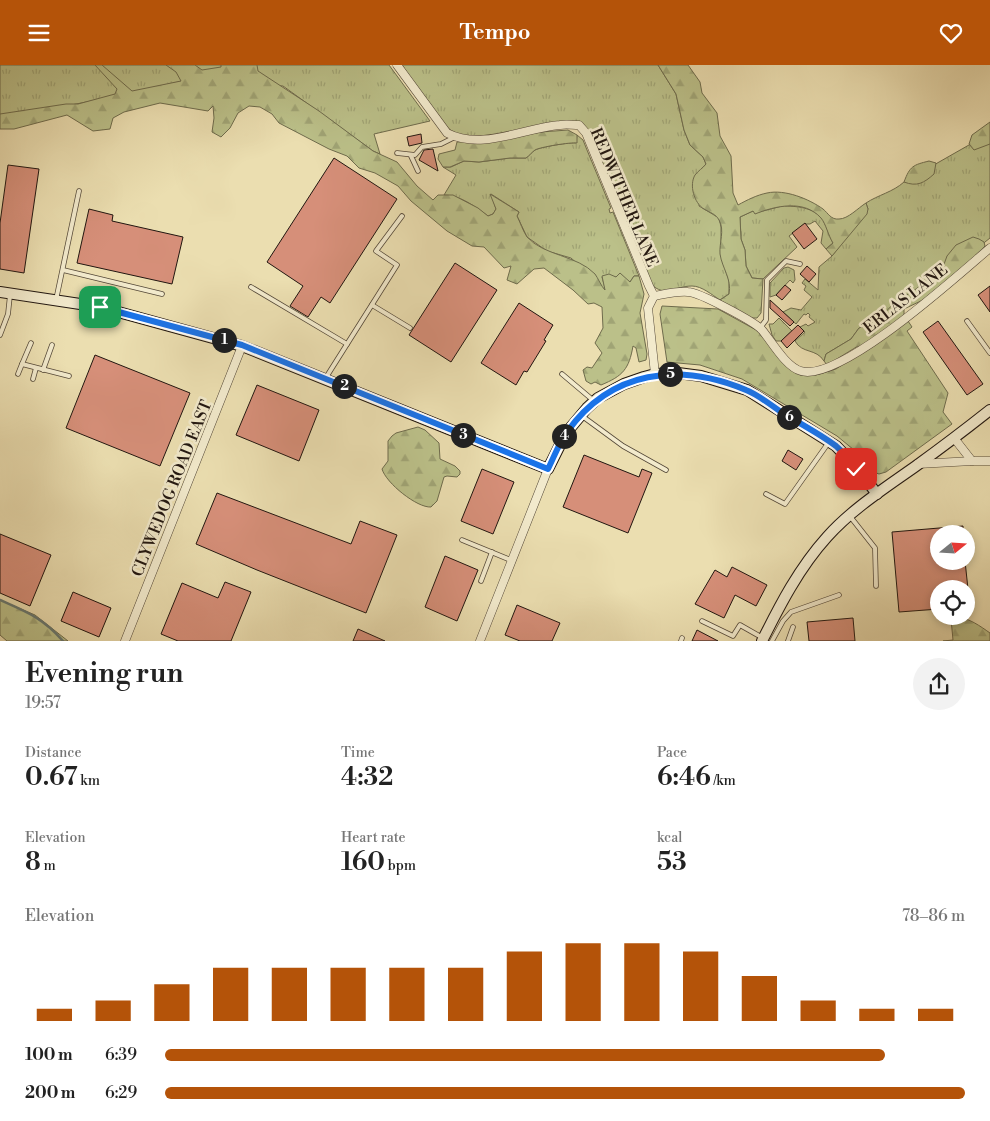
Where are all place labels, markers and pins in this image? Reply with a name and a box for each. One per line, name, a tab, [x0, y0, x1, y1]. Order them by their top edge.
pin	[79, 286, 121, 328]
pin: 1	[212, 327, 236, 353]
pin: 5	[658, 361, 682, 387]
pin: 2	[332, 373, 356, 399]
pin: 6	[776, 405, 802, 429]
pin: 3	[450, 423, 476, 447]
pin: 4	[552, 423, 576, 449]
pin	[835, 448, 877, 490]

